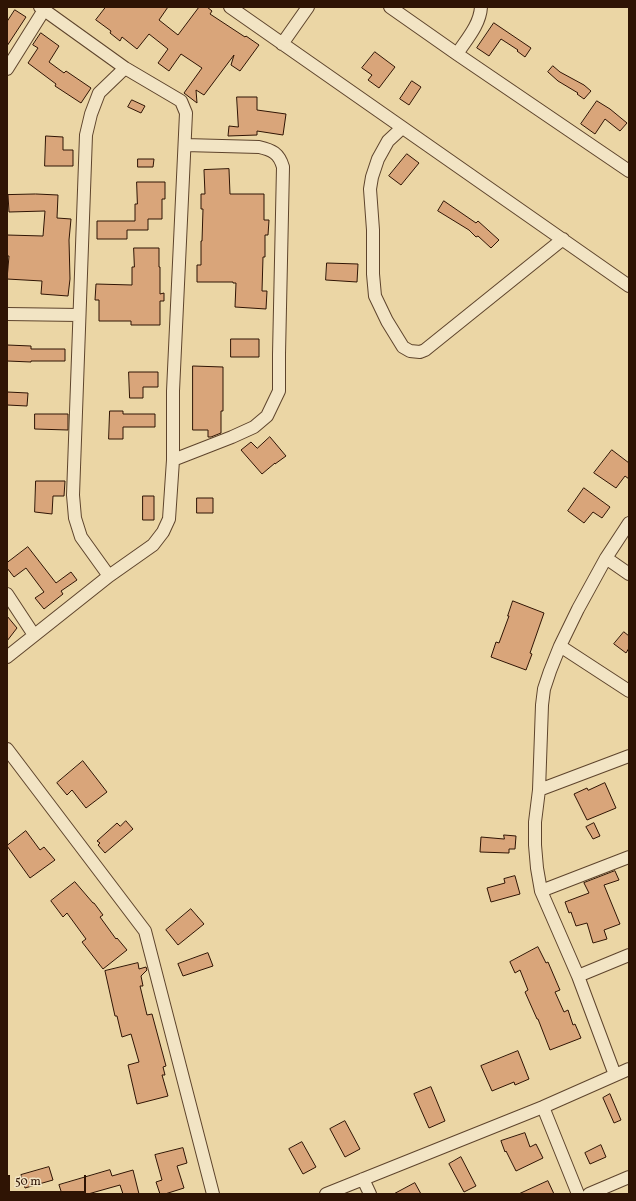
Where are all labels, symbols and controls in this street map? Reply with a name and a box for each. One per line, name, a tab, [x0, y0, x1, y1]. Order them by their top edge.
scale bar	[10, 1167, 88, 1193]
text: 50 m	[15, 1174, 41, 1190]

